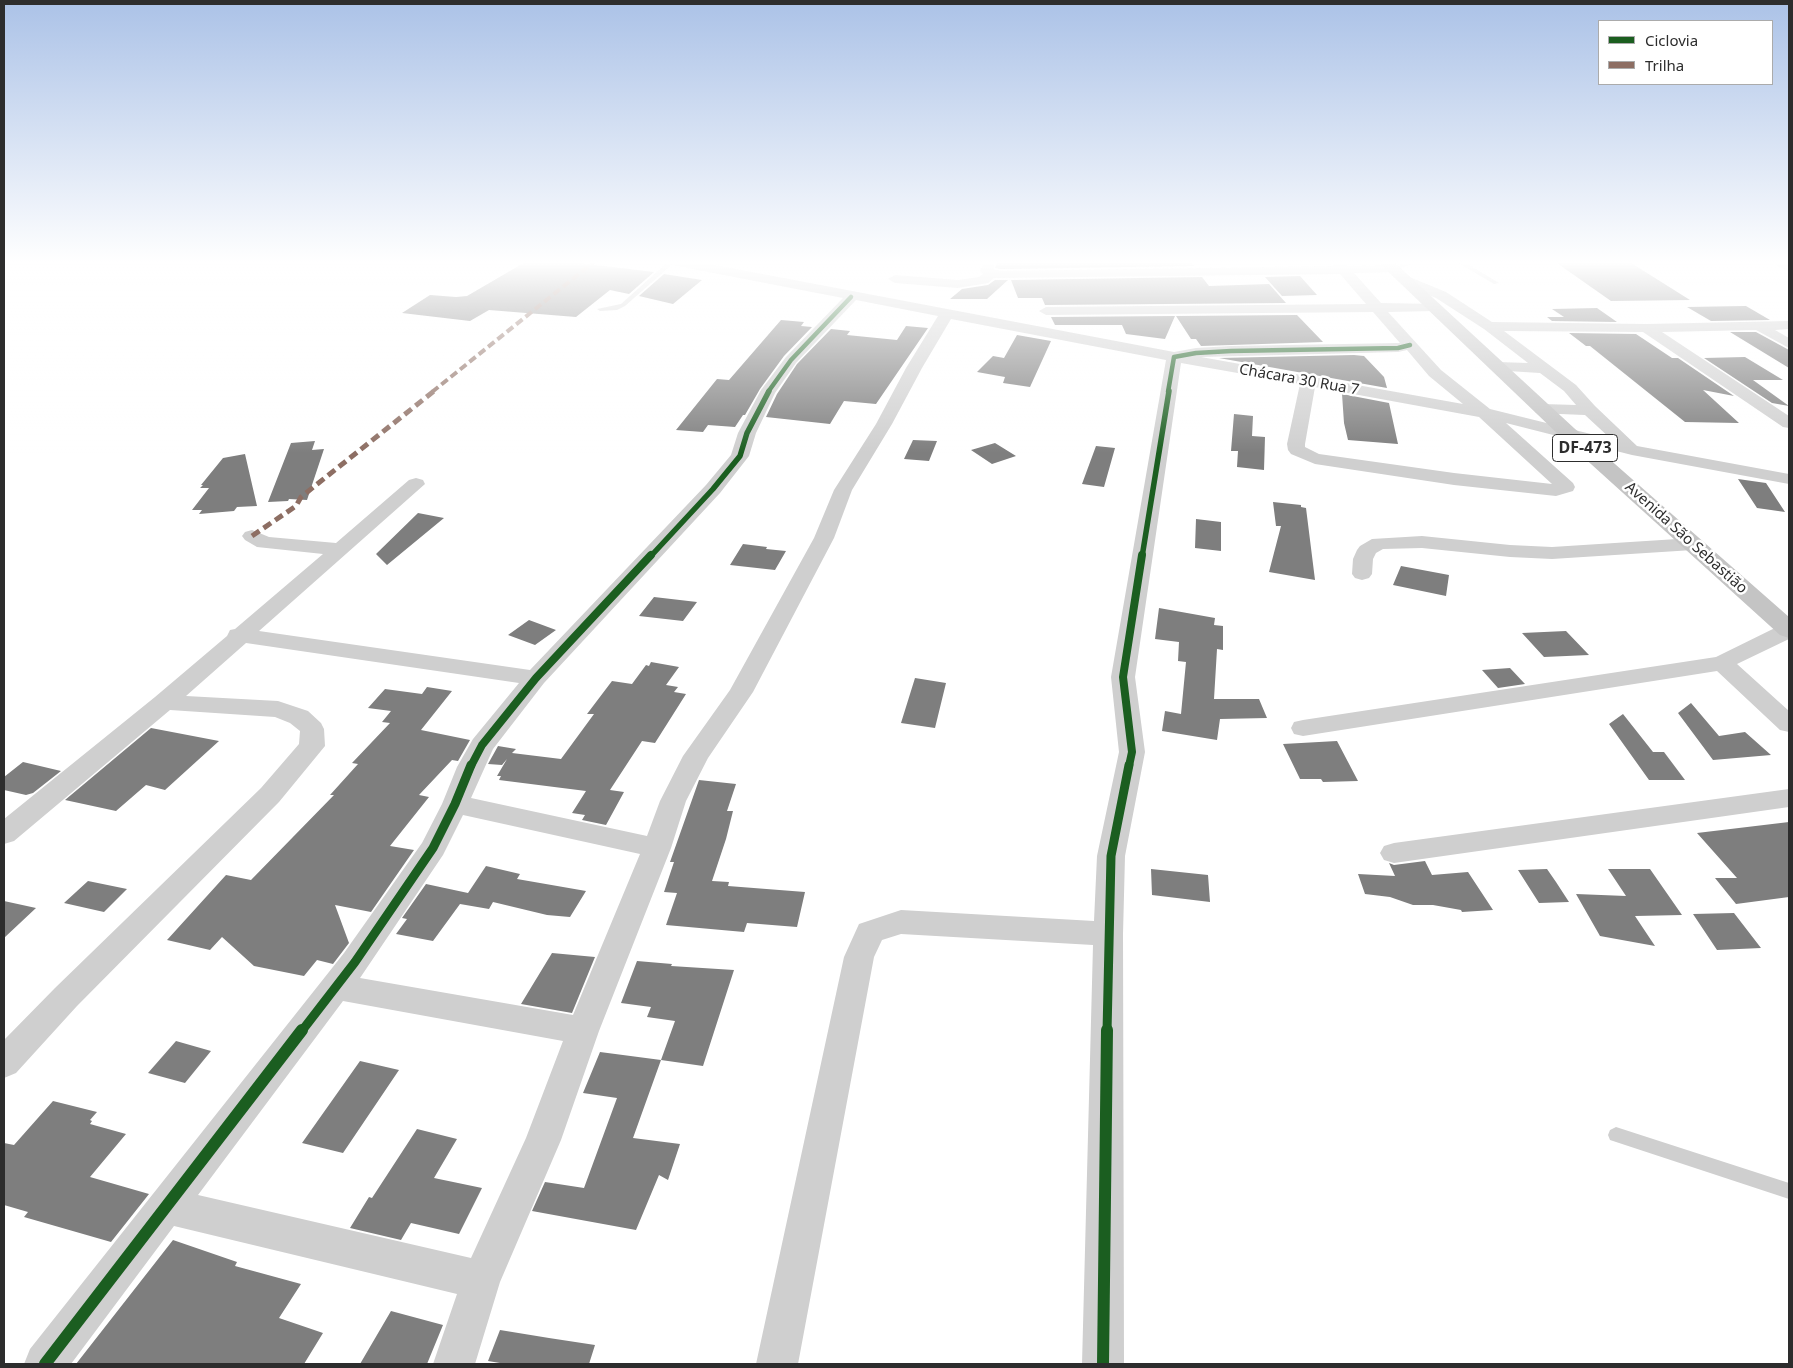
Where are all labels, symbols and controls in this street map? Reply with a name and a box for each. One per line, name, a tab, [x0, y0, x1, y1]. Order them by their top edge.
legend	[1598, 20, 1773, 85]
text: Ciclovia	[1645, 30, 1698, 50]
text: Trilha	[1645, 55, 1684, 75]
street label: Chácara 30 Rua 7	[1238, 361, 1360, 399]
road number: DF-473	[1552, 434, 1618, 462]
street label: Avenida São Sebastião	[1621, 478, 1751, 598]

